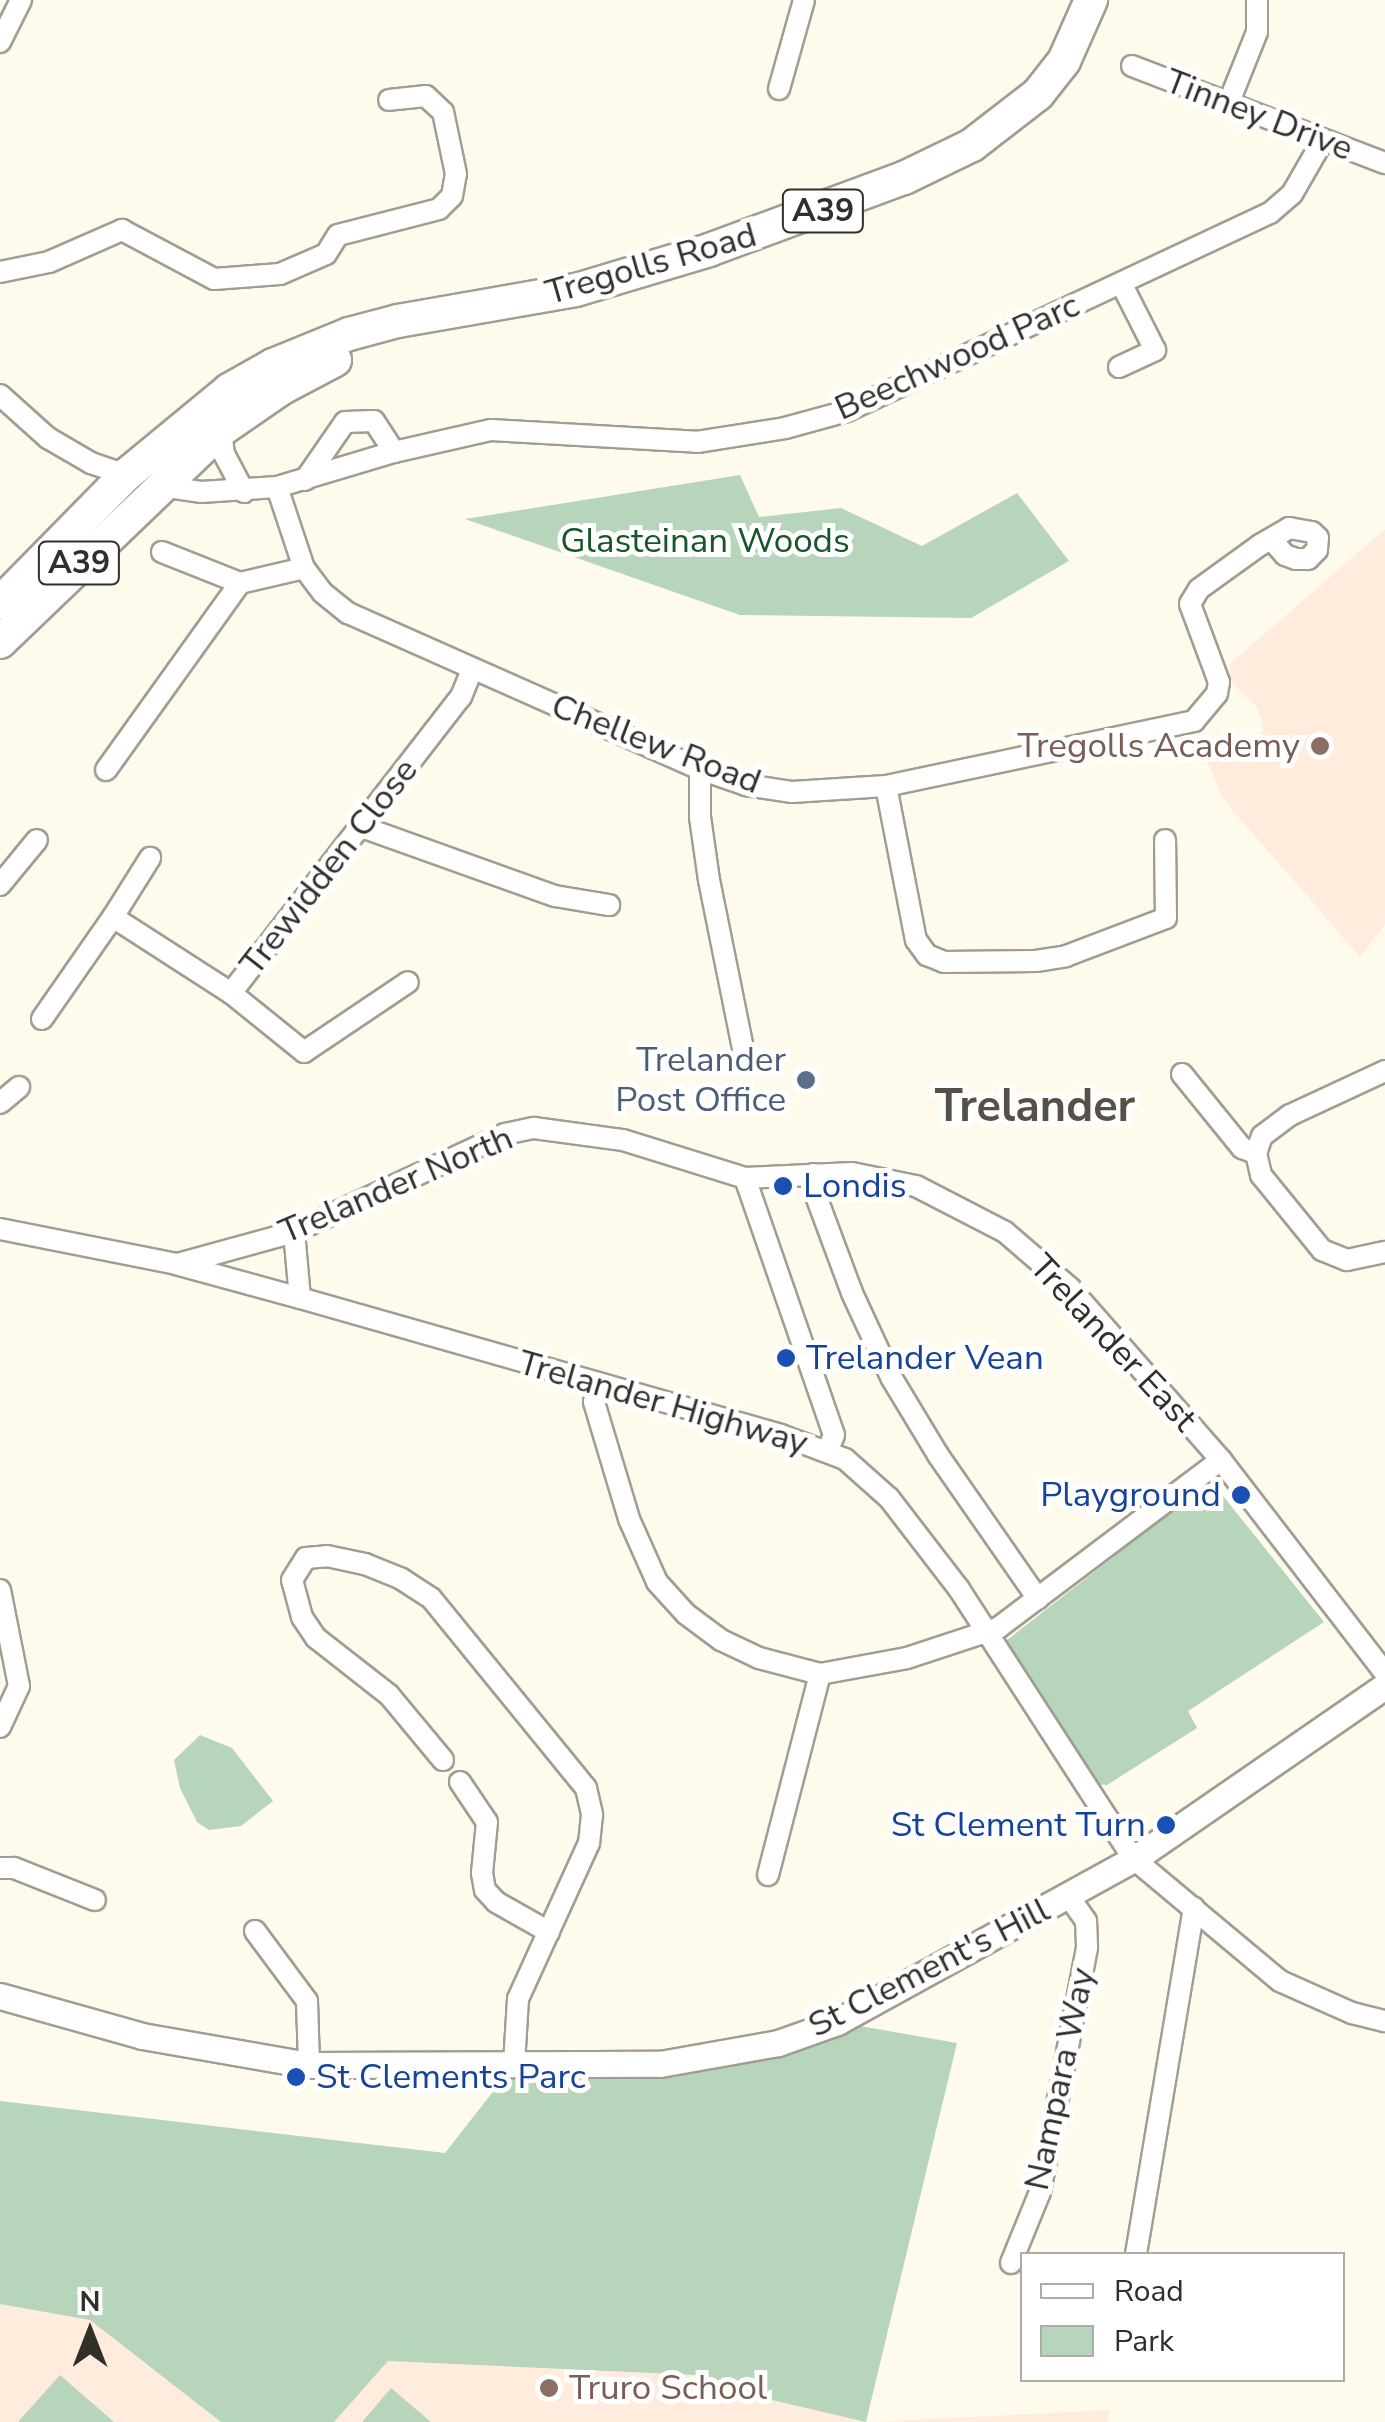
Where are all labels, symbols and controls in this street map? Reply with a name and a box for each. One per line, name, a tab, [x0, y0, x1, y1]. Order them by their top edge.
street label: Tinney Drive	[1159, 60, 1359, 170]
road number: A39	[780, 184, 866, 238]
street label: Tregolls Road	[541, 214, 761, 314]
street label: Beechwood Parc	[828, 284, 1086, 430]
park label: Glasteinan Woods	[560, 520, 850, 562]
road number: A39	[36, 536, 122, 590]
street label: Chellew Road	[545, 685, 767, 803]
place label: Tregolls Academy	[1018, 725, 1300, 767]
marker: Tregolls Academy	[1309, 735, 1331, 757]
street label: Trewidden Close	[231, 750, 427, 984]
place label: Trelander Post Office	[615, 1039, 786, 1121]
marker: Trelander Post Office	[795, 1069, 817, 1091]
district label: Trelander	[935, 1080, 1135, 1134]
street label: Trelander North	[273, 1117, 519, 1253]
place label: Londis	[803, 1165, 907, 1207]
marker: Londis	[772, 1175, 794, 1197]
street label: Trelander East	[1020, 1246, 1206, 1440]
place label: Trelander Vean	[806, 1337, 1044, 1379]
street label: Trelander Highway	[513, 1342, 813, 1464]
marker: Trelander Vean	[775, 1347, 797, 1369]
place label: Playground	[1040, 1474, 1221, 1516]
marker: Playground	[1230, 1484, 1252, 1506]
place label: St Clement Turn	[891, 1804, 1146, 1846]
marker: St Clement Turn	[1155, 1814, 1177, 1836]
street label: St Clement's Hill	[801, 1889, 1057, 2047]
street label: Nampara Way	[1016, 1964, 1104, 2194]
place label: St Clements Parc	[316, 2056, 586, 2098]
marker: St Clements Parc	[285, 2066, 307, 2088]
legend	[1020, 2252, 1345, 2382]
text: Road	[1114, 2271, 1184, 2312]
north arrow	[40, 2282, 140, 2382]
text: N	[80, 2283, 100, 2321]
text: Park	[1114, 2321, 1174, 2362]
place label: Truro School	[569, 2367, 767, 2409]
marker: Truro School	[538, 2377, 560, 2399]

